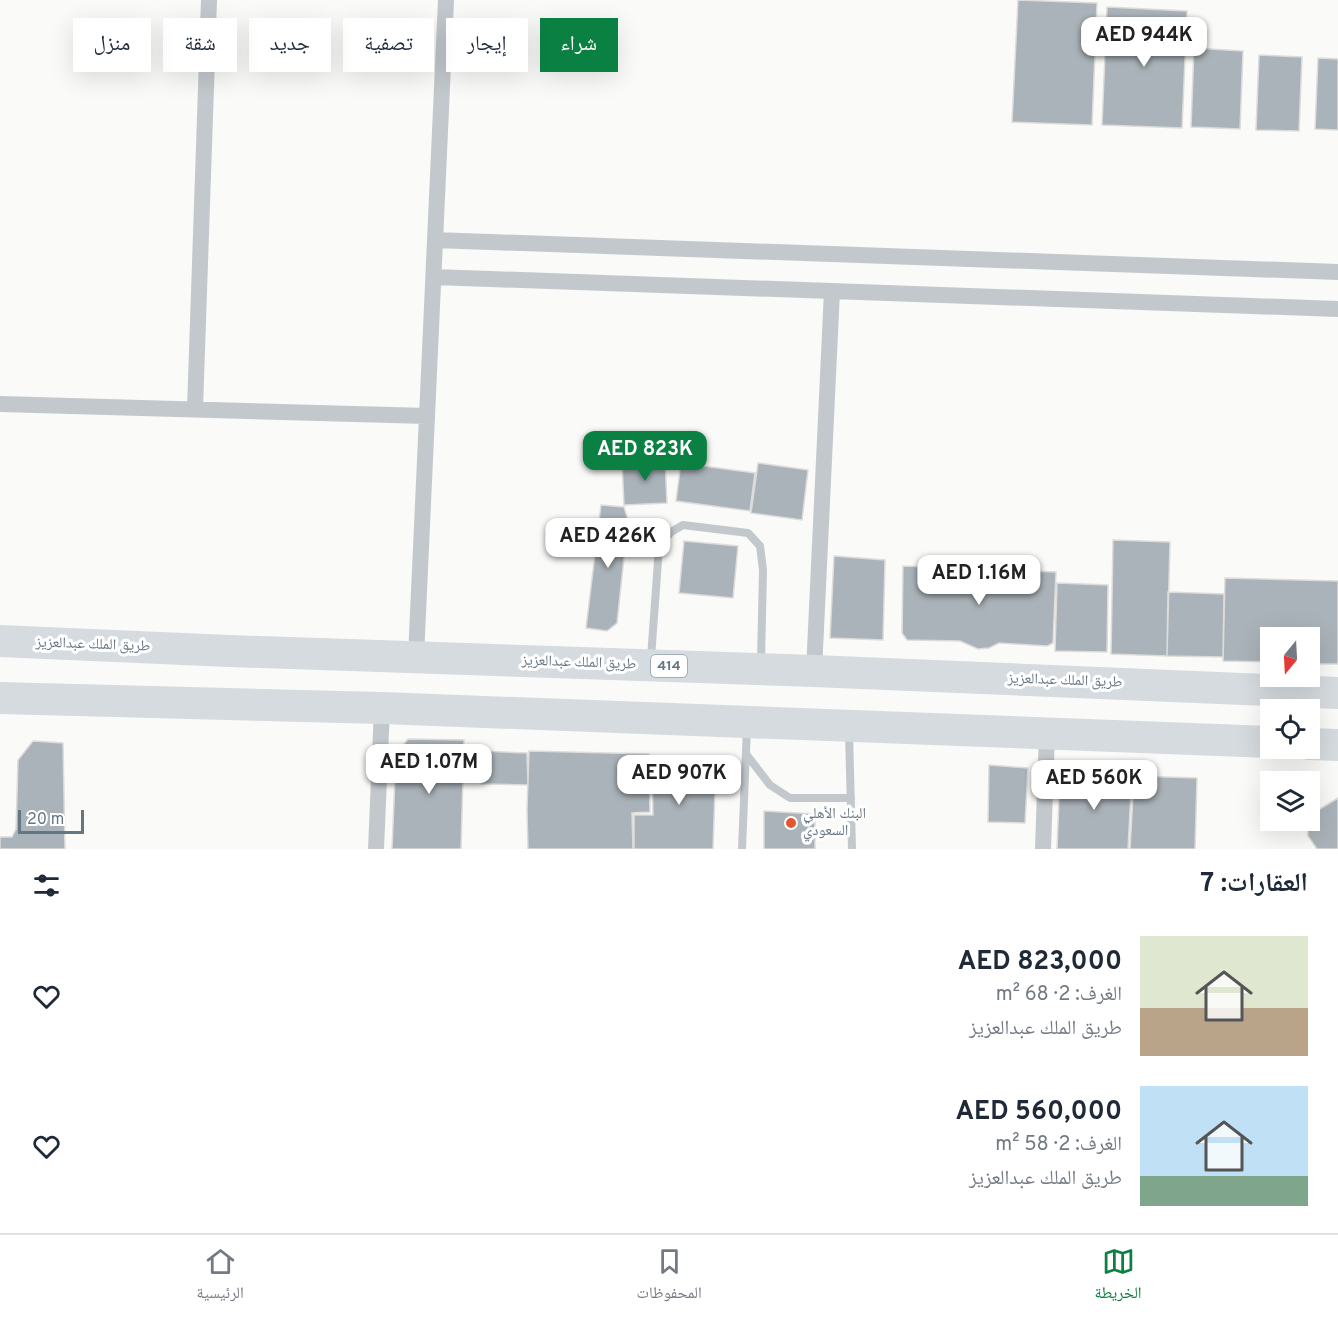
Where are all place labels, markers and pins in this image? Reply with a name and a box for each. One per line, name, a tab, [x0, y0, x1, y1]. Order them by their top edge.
pin: AED 944K	[1082, 17, 1206, 68]
pin: AED 823K	[583, 431, 707, 482]
pin: AED 426K	[546, 518, 670, 569]
pin: AED 1.16M	[910, 555, 1048, 606]
pin: AED 1.07M	[360, 744, 498, 795]
pin: AED 907K	[617, 755, 741, 806]
pin: AED 560K	[1032, 760, 1156, 811]
place label: البنك الأهلي السعودي	[803, 805, 866, 841]
marker: البنك الأهلي السعودي	[784, 816, 798, 830]

